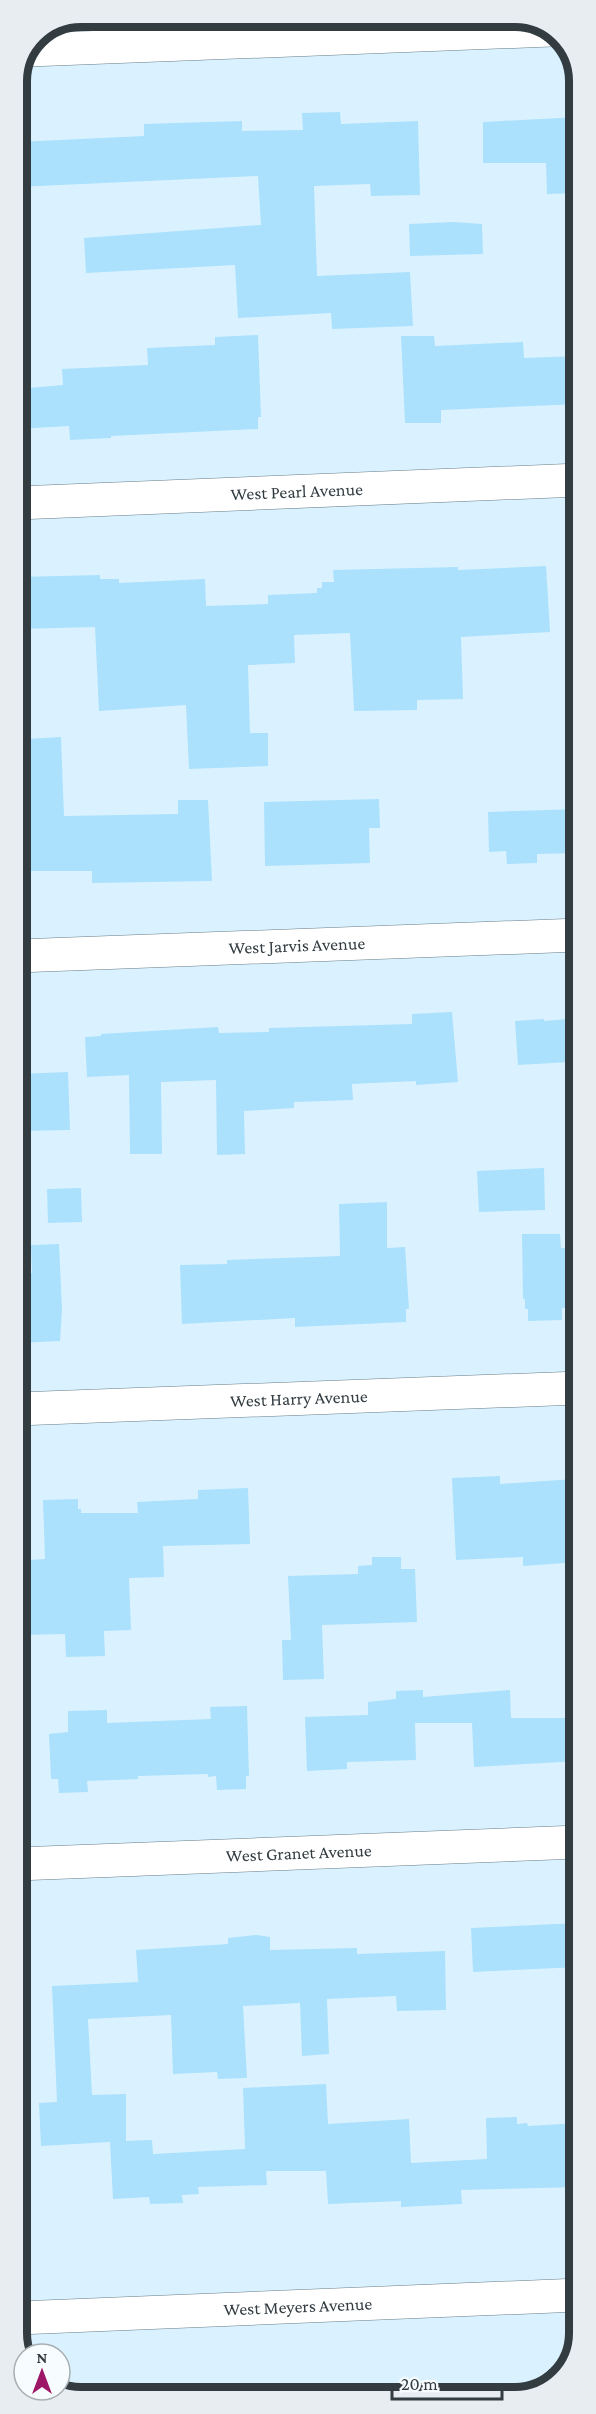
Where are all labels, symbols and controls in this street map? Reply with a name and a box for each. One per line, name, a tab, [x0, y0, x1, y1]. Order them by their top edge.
street label: West Pearl Avenue	[230, 479, 363, 504]
street label: West Jarvis Avenue	[228, 933, 366, 958]
street label: West Harry Avenue	[230, 1386, 368, 1411]
street label: West Granet Avenue	[226, 1840, 372, 1866]
street label: West Meyers Avenue	[223, 2293, 373, 2320]
north arrow	[12, 2342, 72, 2402]
text: N	[37, 2349, 48, 2366]
scale bar	[392, 2363, 502, 2401]
text: 20 m	[401, 2374, 438, 2394]

